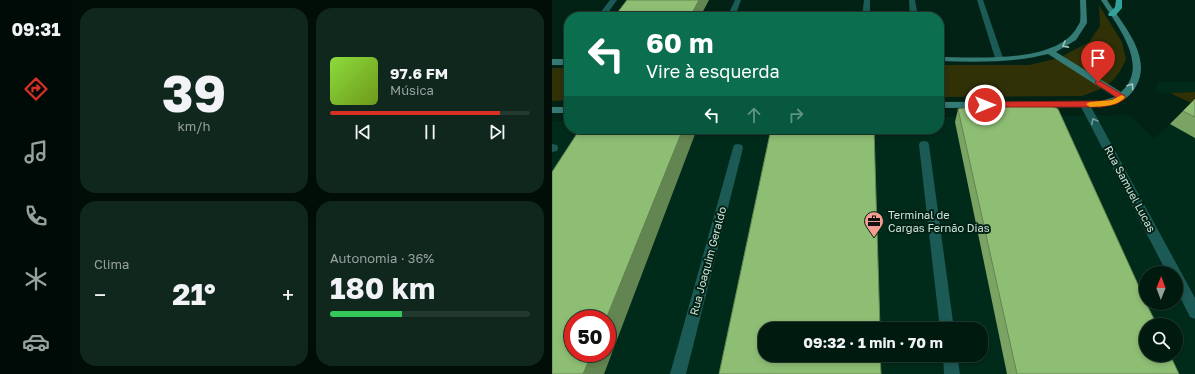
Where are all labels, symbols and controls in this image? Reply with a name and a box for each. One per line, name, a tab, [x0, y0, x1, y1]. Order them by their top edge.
text: 09:31	[11, 18, 61, 40]
text: 60 m	[646, 26, 713, 59]
icon: left	[580, 28, 632, 80]
one-way arrow	[1062, 40, 1069, 47]
pin	[1081, 41, 1115, 82]
icon: arrive	[1087, 47, 1109, 69]
text: Vire à esquerda	[646, 60, 780, 82]
text: 39	[162, 61, 226, 123]
text: 97.6 FM	[390, 64, 448, 82]
icon: directions	[22, 75, 50, 103]
text: Música	[390, 82, 434, 98]
one-way arrow	[1126, 83, 1134, 90]
position arrow	[964, 84, 1006, 126]
icon: left	[701, 104, 723, 126]
icon: ahead	[743, 104, 765, 126]
icon: right	[785, 104, 807, 126]
text: km/h	[177, 118, 211, 134]
one-way arrow	[1091, 118, 1099, 125]
icon: previous	[352, 121, 374, 143]
icon: pause	[419, 121, 441, 143]
icon: next	[486, 121, 508, 143]
icon: music	[22, 138, 50, 166]
street label: Rua Samuel Lucas	[1102, 143, 1159, 234]
icon: phone	[22, 202, 50, 230]
street label: Rua Joaquim Geraldo	[687, 205, 728, 317]
place label: Terminal de Cargas Fernão Dias	[888, 208, 990, 234]
office icon: Terminal de Cargas Fernão Dias	[863, 210, 885, 238]
text: Autonomia · 36%	[330, 250, 434, 266]
text: Clima	[94, 256, 129, 272]
icon: climate	[22, 265, 50, 293]
north arrow	[1139, 266, 1183, 310]
map controls	[1139, 266, 1183, 362]
text: 180 km	[330, 270, 435, 306]
text: 21°	[172, 276, 216, 312]
text: −	[94, 281, 106, 308]
text: +	[282, 281, 294, 308]
speed limit sign: 50	[564, 310, 616, 362]
button: search	[1139, 318, 1183, 362]
icon: car	[22, 328, 50, 356]
text: 09:32 · 1 min · 70 m	[803, 333, 943, 351]

